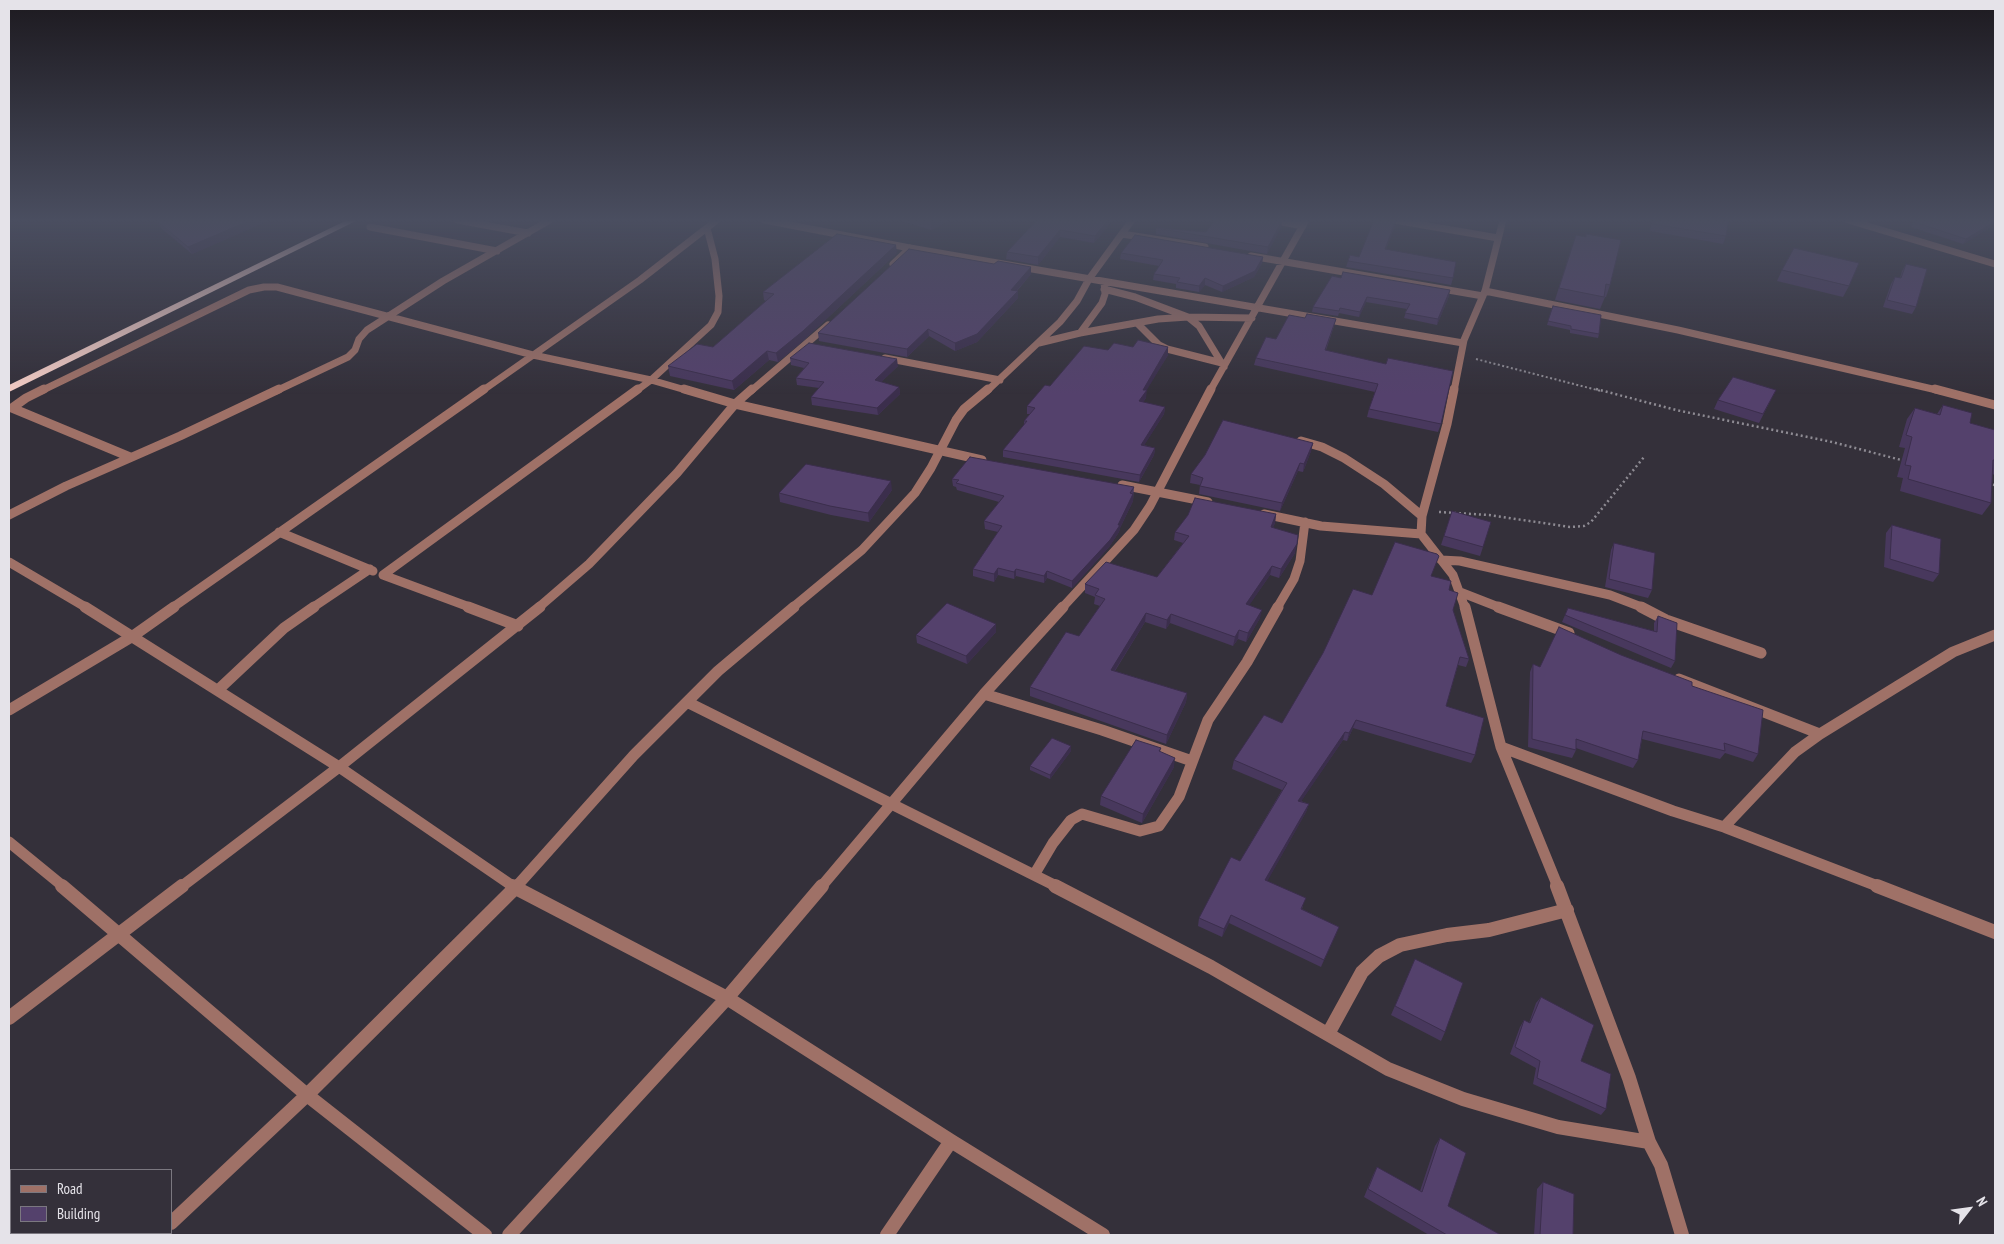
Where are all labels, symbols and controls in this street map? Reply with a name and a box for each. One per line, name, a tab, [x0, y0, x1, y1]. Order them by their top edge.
legend	[10, 1169, 172, 1234]
text: Road	[57, 1179, 83, 1198]
north arrow	[1944, 1184, 1994, 1234]
text: N	[1972, 1194, 1992, 1209]
text: Building	[57, 1204, 100, 1223]

